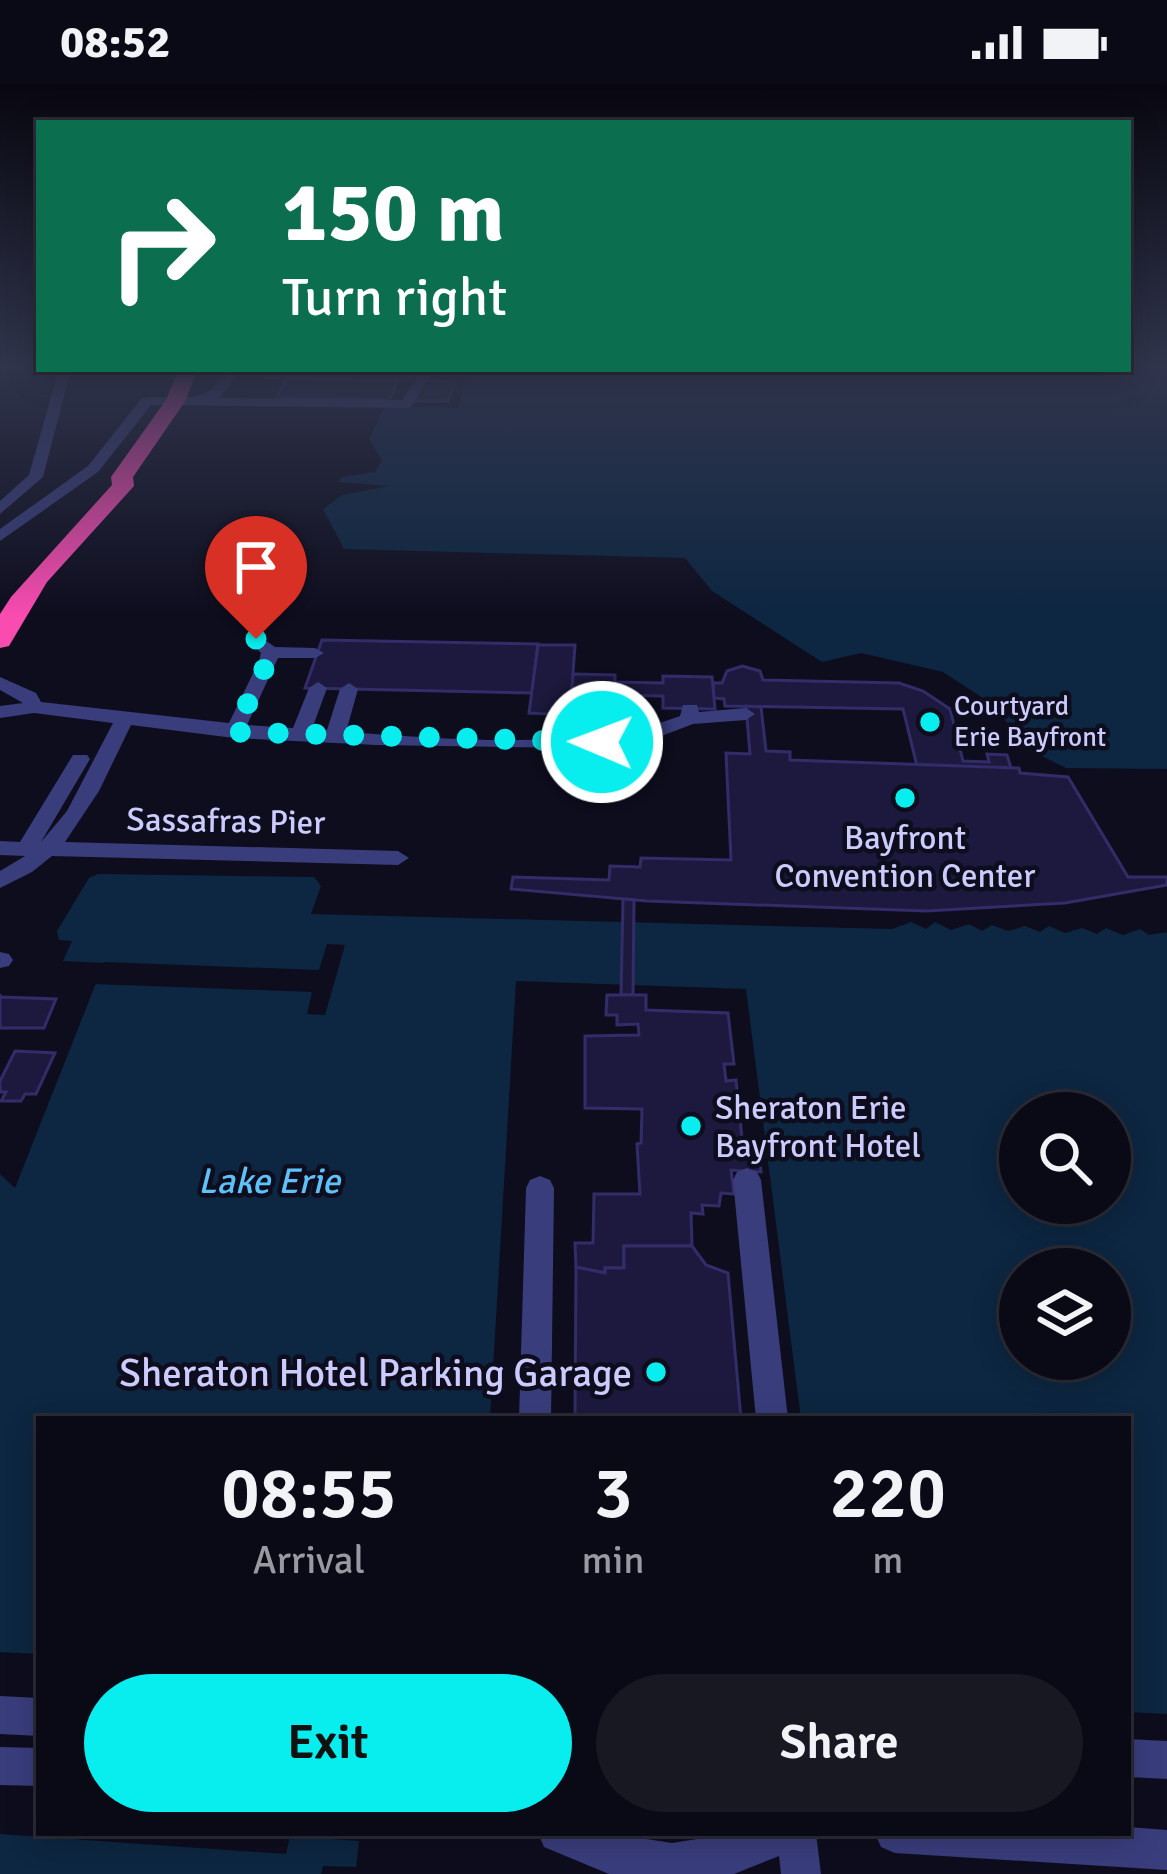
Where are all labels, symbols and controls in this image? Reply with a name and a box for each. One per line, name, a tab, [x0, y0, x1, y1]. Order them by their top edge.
text: 08:52	[60, 15, 170, 70]
text: 150 m	[282, 161, 504, 265]
icon: right	[84, 168, 240, 324]
text: Turn right	[282, 264, 507, 331]
pin	[205, 516, 307, 639]
icon: arrive	[223, 534, 289, 600]
position arrow	[539, 679, 665, 805]
place label: Courtyard Erie Bayfront	[954, 690, 1106, 754]
marker: Courtyard Erie Bayfront	[917, 709, 943, 735]
marker: Bayfront Convention Center	[892, 785, 918, 811]
street label: Sassafras Pier	[126, 799, 326, 844]
place label: Bayfront Convention Center	[775, 818, 1035, 897]
place label: Sheraton Erie Bayfront Hotel	[715, 1088, 921, 1167]
map controls	[999, 1092, 1131, 1380]
button: search	[999, 1092, 1131, 1224]
marker: Sheraton Erie Bayfront Hotel	[678, 1113, 704, 1139]
water label: Lake Erie	[198, 1159, 342, 1204]
button: layers	[999, 1248, 1131, 1380]
place label: Sheraton Hotel Parking Garage	[119, 1349, 632, 1397]
marker: Sheraton Hotel Parking Garage	[643, 1359, 669, 1385]
text: 08:55	[221, 1449, 397, 1538]
text: 3	[594, 1449, 633, 1538]
text: 220	[829, 1449, 946, 1538]
text: Arrival	[253, 1536, 365, 1584]
text: min	[582, 1536, 645, 1584]
text: m	[872, 1536, 903, 1584]
button: Exit	[84, 1674, 572, 1812]
button: Share	[596, 1674, 1083, 1812]

